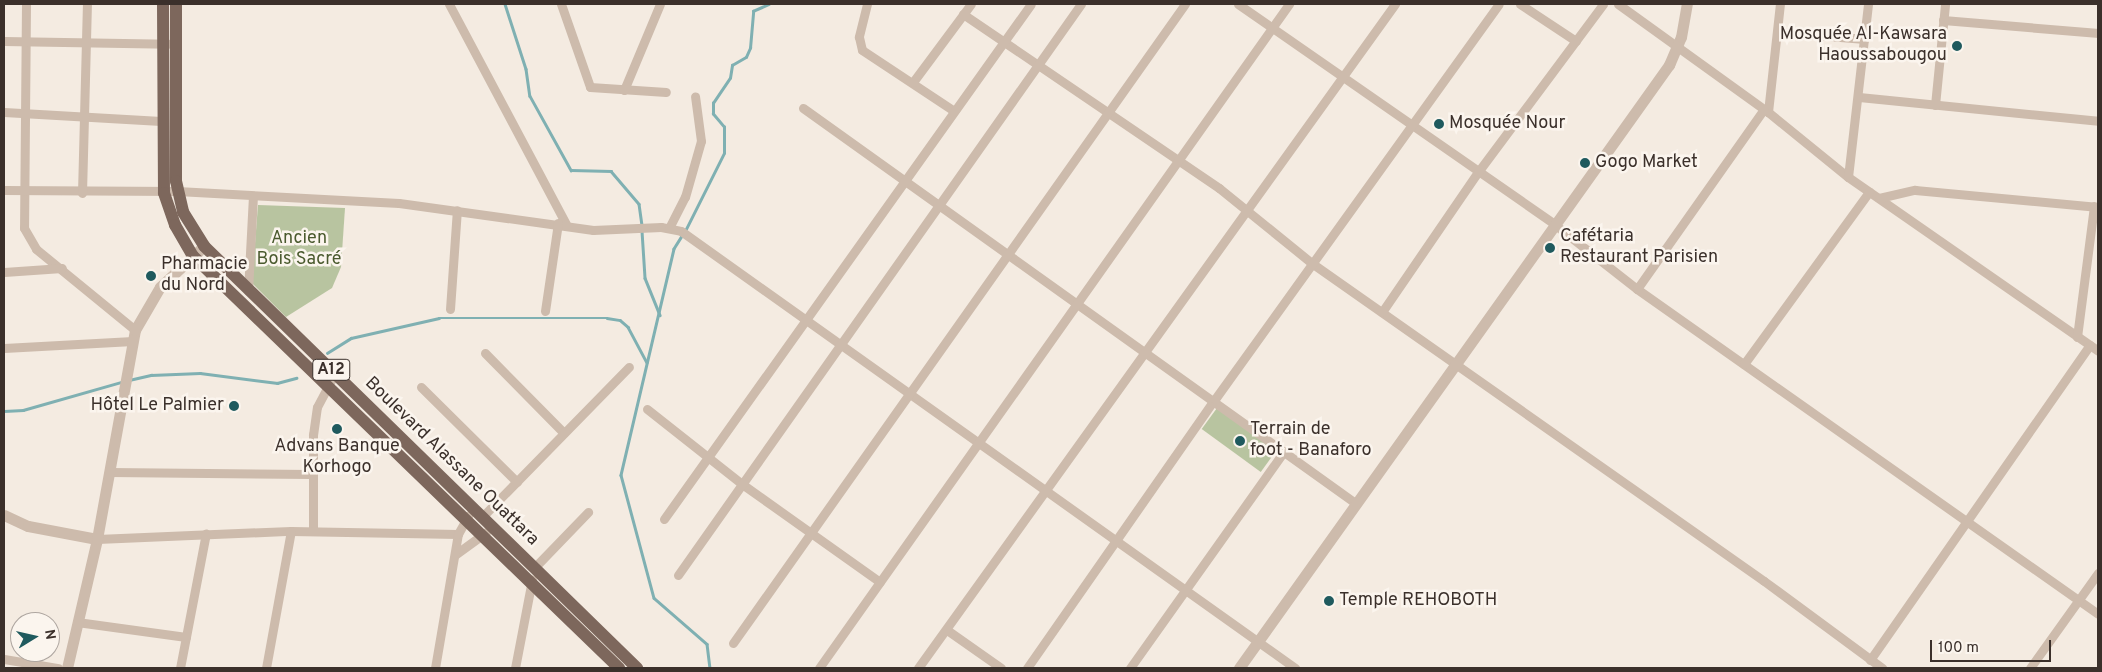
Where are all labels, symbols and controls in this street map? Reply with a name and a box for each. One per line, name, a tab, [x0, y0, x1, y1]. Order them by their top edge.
place label: Mosquée Al-Kawsara Haoussabougou	[1779, 25, 1947, 68]
marker: Mosquée Al-Kawsara Haoussabougou	[1951, 40, 1963, 52]
place label: Mosquée Nour	[1449, 113, 1565, 135]
marker: Mosquée Nour	[1433, 118, 1445, 130]
place label: Gogo Market	[1595, 152, 1698, 174]
marker: Gogo Market	[1579, 157, 1591, 169]
place label: Cafétaria Restaurant Parisien	[1560, 227, 1718, 270]
park label: Ancien Bois Sacré	[256, 229, 342, 272]
marker: Cafétaria Restaurant Parisien	[1544, 242, 1556, 254]
place label: Pharmacie du Nord	[161, 255, 248, 298]
marker: Pharmacie du Nord	[145, 270, 157, 282]
road number: A12	[312, 356, 350, 384]
street label: Boulevard Alassane Ouattara	[359, 373, 543, 551]
place label: Hôtel Le Palmier	[90, 395, 224, 417]
marker: Hôtel Le Palmier	[228, 400, 240, 412]
place label: Terrain de foot - Banaforo	[1250, 420, 1372, 462]
marker: Advans Banque Korhogo	[331, 423, 343, 435]
marker: Terrain de foot - Banaforo	[1234, 435, 1246, 447]
place label: Advans Banque Korhogo	[274, 437, 400, 479]
place label: Temple REHOBOTH	[1339, 590, 1497, 612]
marker: Temple REHOBOTH	[1323, 595, 1335, 607]
north arrow	[10, 612, 60, 662]
text: N	[40, 628, 59, 641]
scale bar	[1932, 630, 2053, 662]
text: 100 m	[1938, 639, 1979, 658]

